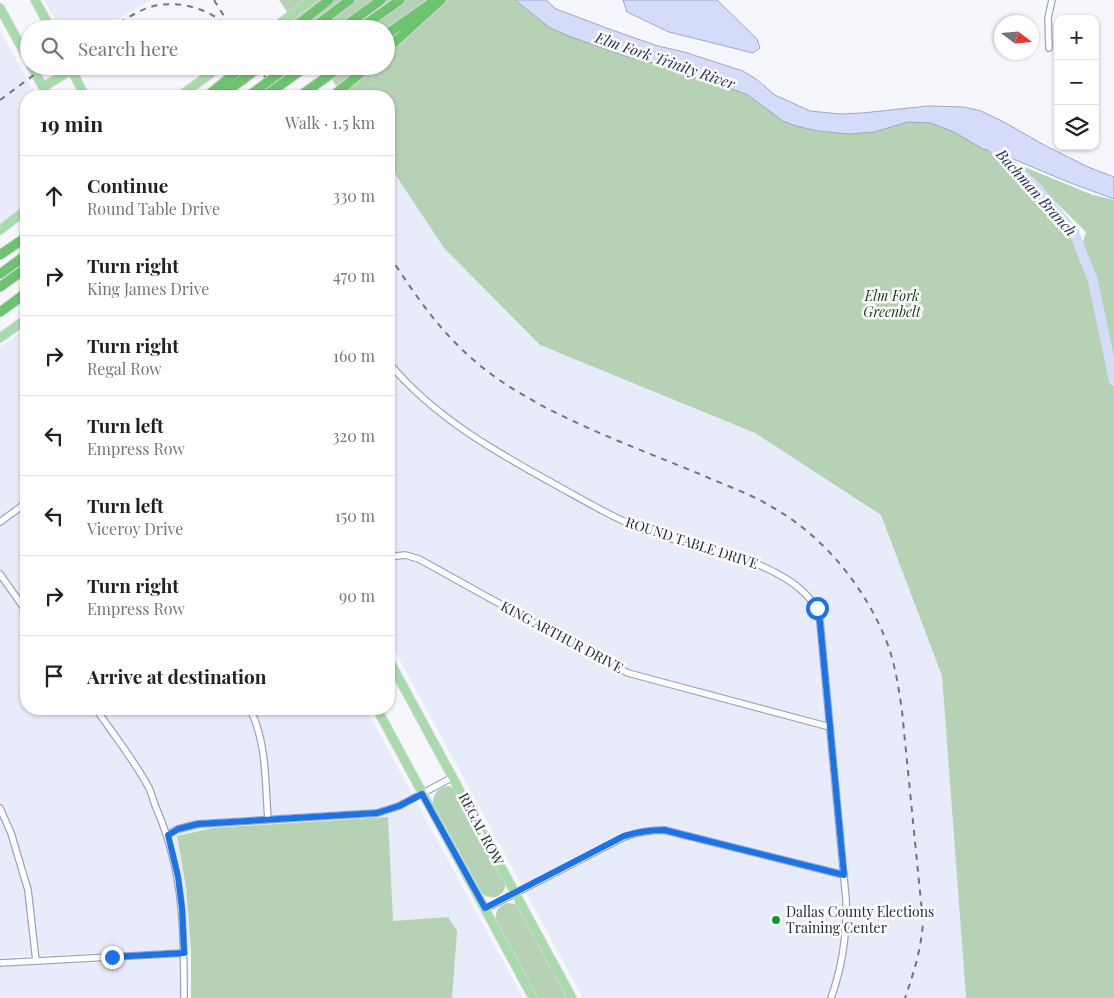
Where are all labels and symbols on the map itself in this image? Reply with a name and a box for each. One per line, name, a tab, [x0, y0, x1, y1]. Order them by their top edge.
north arrow	[994, 15, 1039, 60]
water label: Elm Fork Trinity River	[592, 26, 738, 94]
water label: Bachman Branch	[992, 144, 1081, 240]
park label: Elm Fork Greenbelt	[863, 286, 922, 321]
street label: ROUND TABLE DRIVE	[623, 512, 761, 573]
street label: KING ARTHUR DRIVE	[498, 596, 627, 677]
route start	[806, 597, 829, 620]
street label: REGAL ROW	[454, 789, 509, 869]
place label: Dallas County Elections Training Center	[786, 902, 934, 937]
marker: Dallas County Elections Training Center	[770, 914, 782, 926]
route end	[101, 946, 124, 969]

